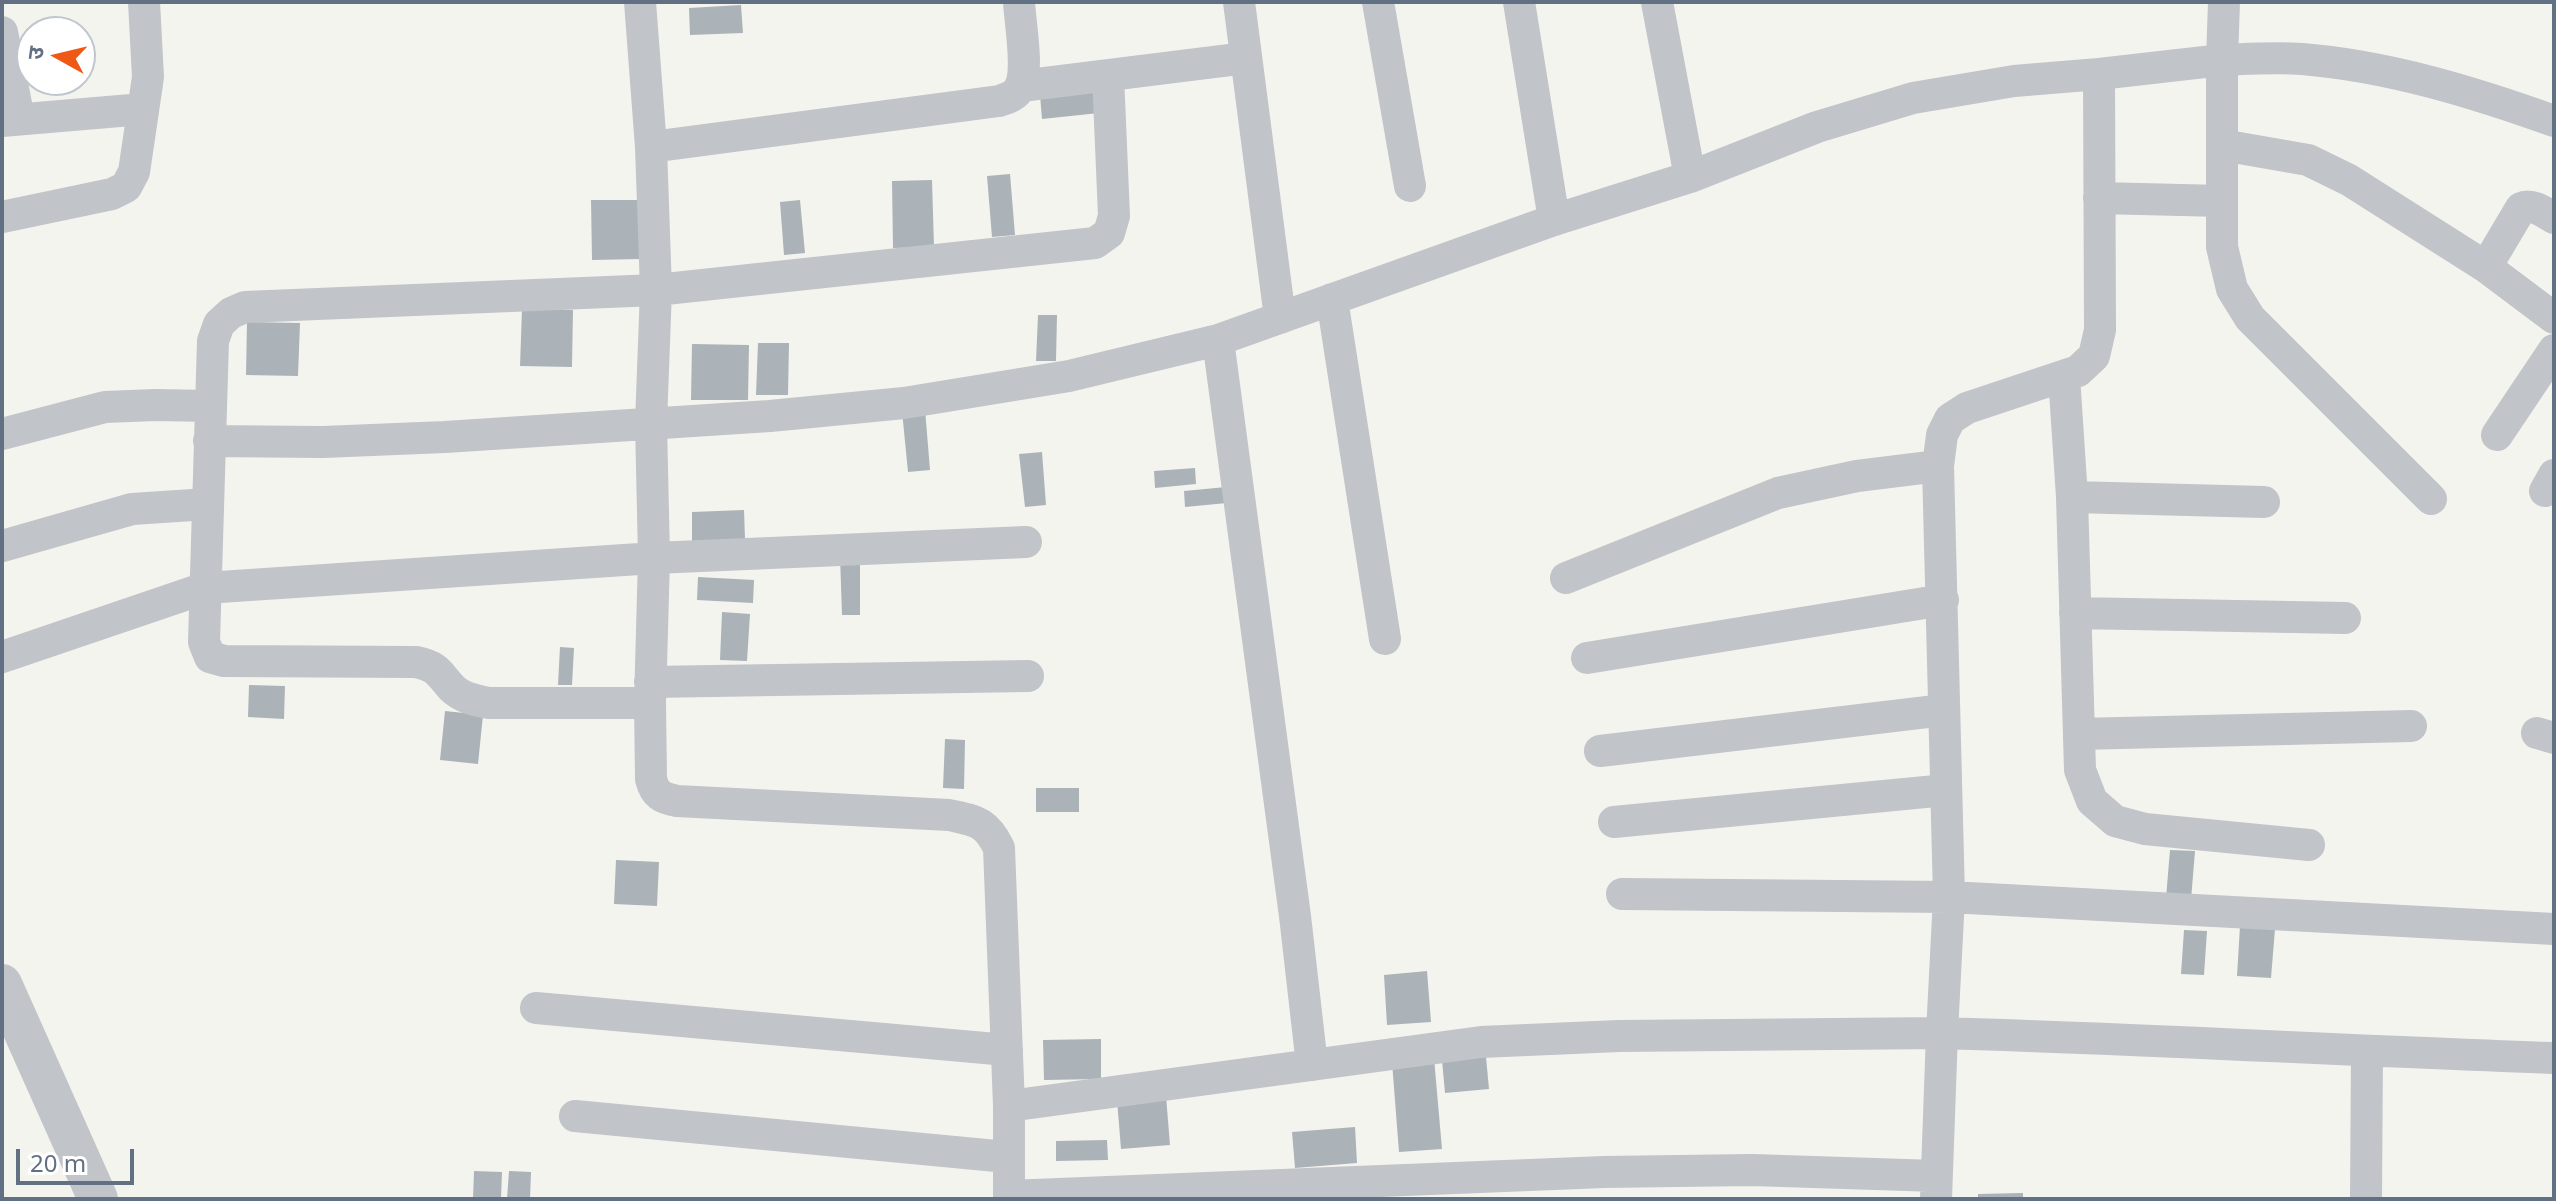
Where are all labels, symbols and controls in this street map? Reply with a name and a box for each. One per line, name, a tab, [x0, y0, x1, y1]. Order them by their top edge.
north arrow	[16, 16, 96, 96]
text: उ	[18, 44, 50, 61]
scale bar	[20, 1133, 138, 1183]
text: 20 m	[30, 1146, 86, 1179]

